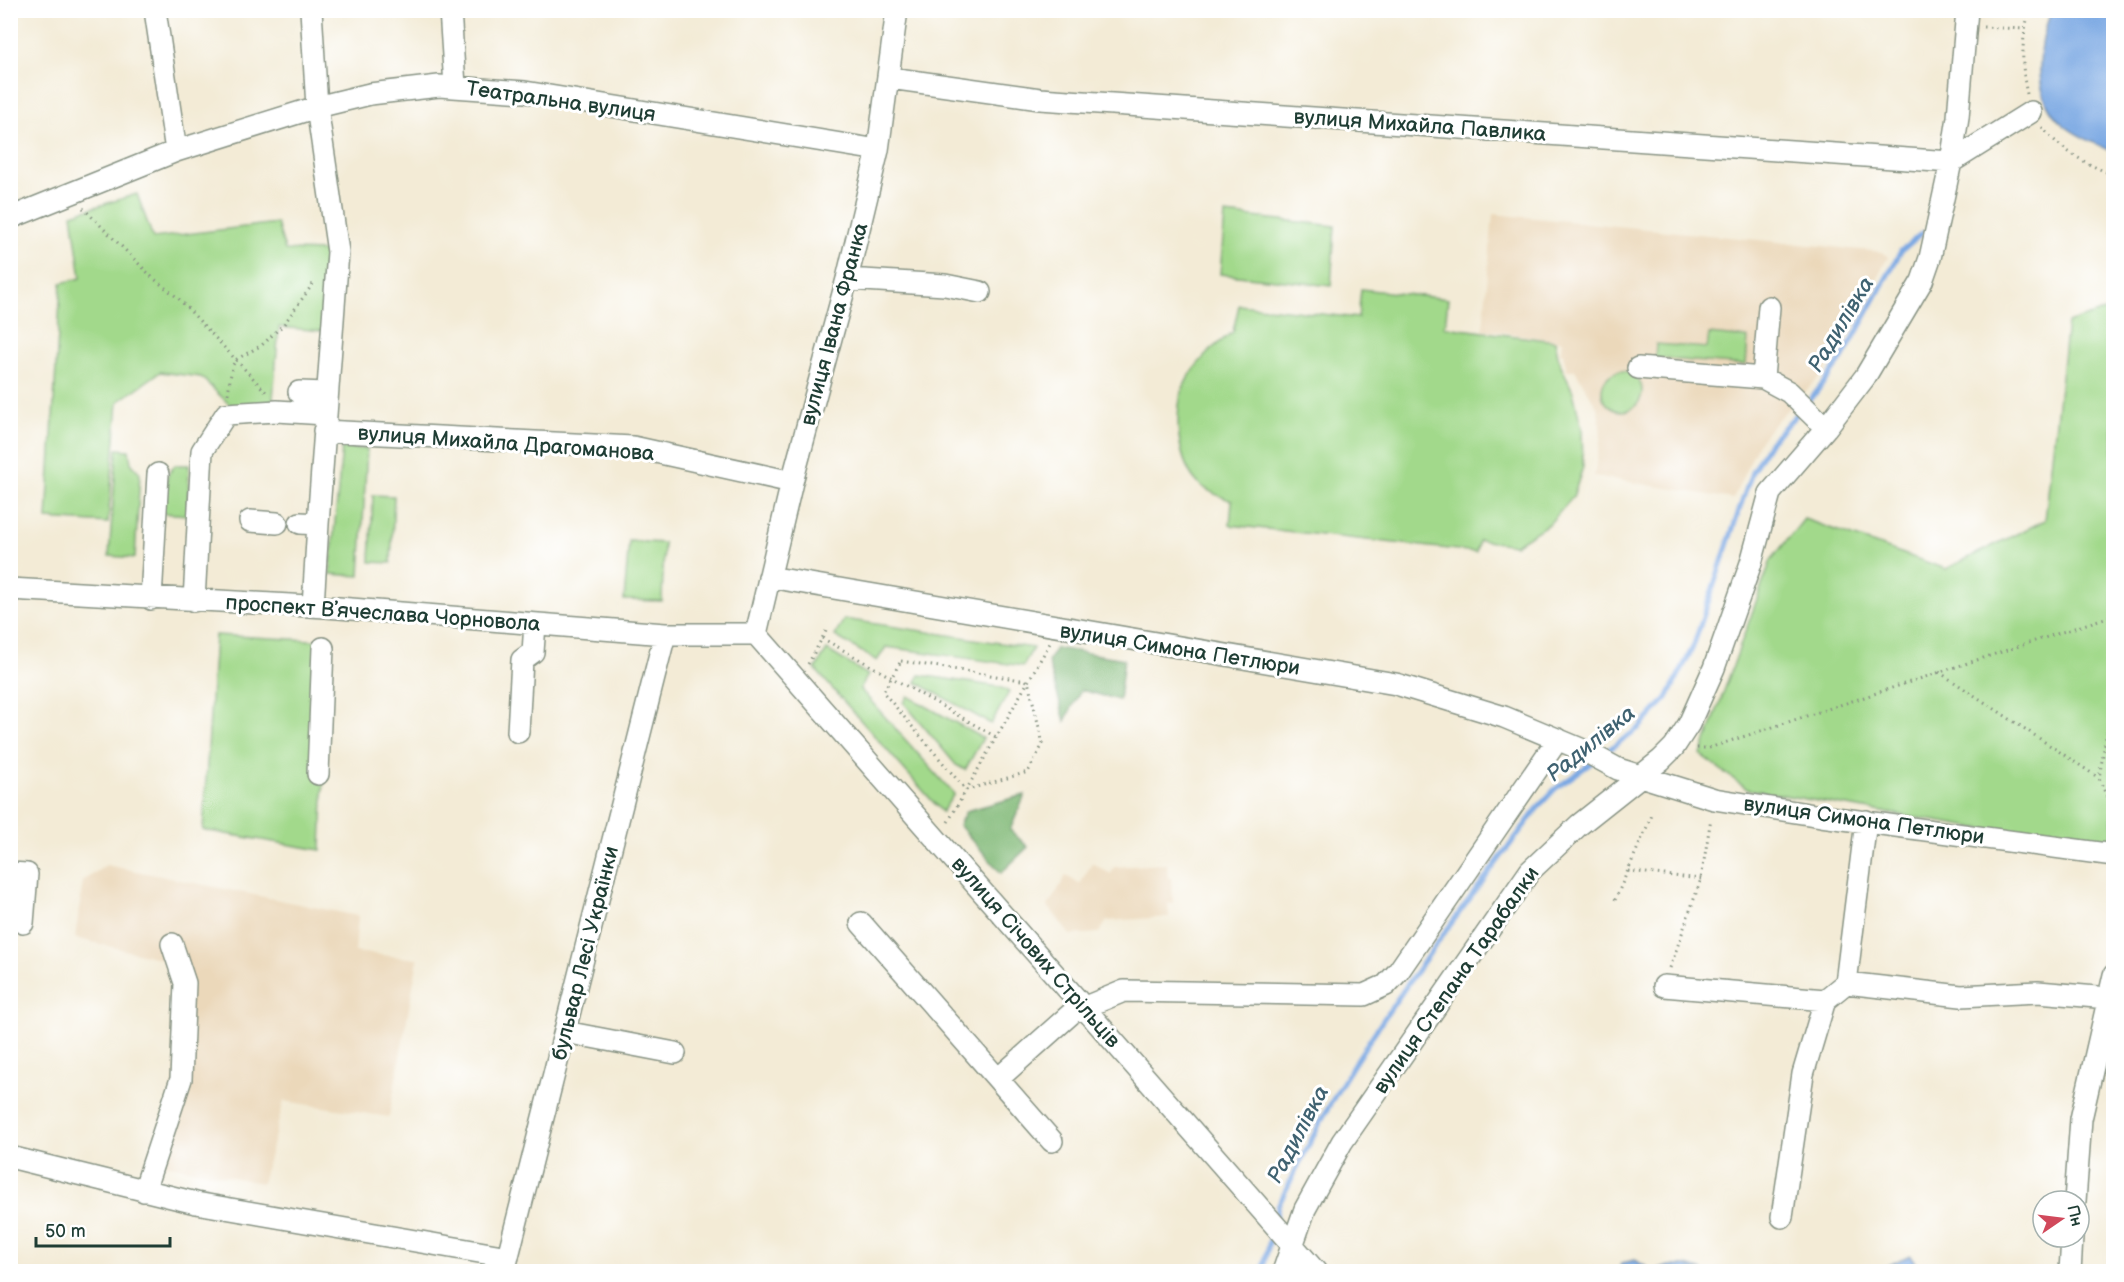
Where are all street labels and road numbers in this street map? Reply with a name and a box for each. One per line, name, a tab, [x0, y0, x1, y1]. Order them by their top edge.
street label: Театральна вулиця	[465, 76, 657, 127]
street label: вулиця Михайла Павлика	[1293, 104, 1548, 147]
street label: вулиця Івана Франка	[795, 219, 874, 428]
street label: вулиця Михайла Драгоманова	[357, 421, 656, 466]
street label: проспект Вʼячеслава Чорновола	[225, 590, 542, 637]
street label: вулиця Симона Петлюри	[1058, 618, 1302, 681]
street label: вулиця Симона Петлюри	[1742, 791, 1986, 850]
street label: бульвар Лесі Українки	[547, 844, 624, 1063]
street label: вулиця Січових Стрільців	[946, 852, 1125, 1053]
street label: вулиця Степана Тарабалки	[1368, 862, 1545, 1099]

